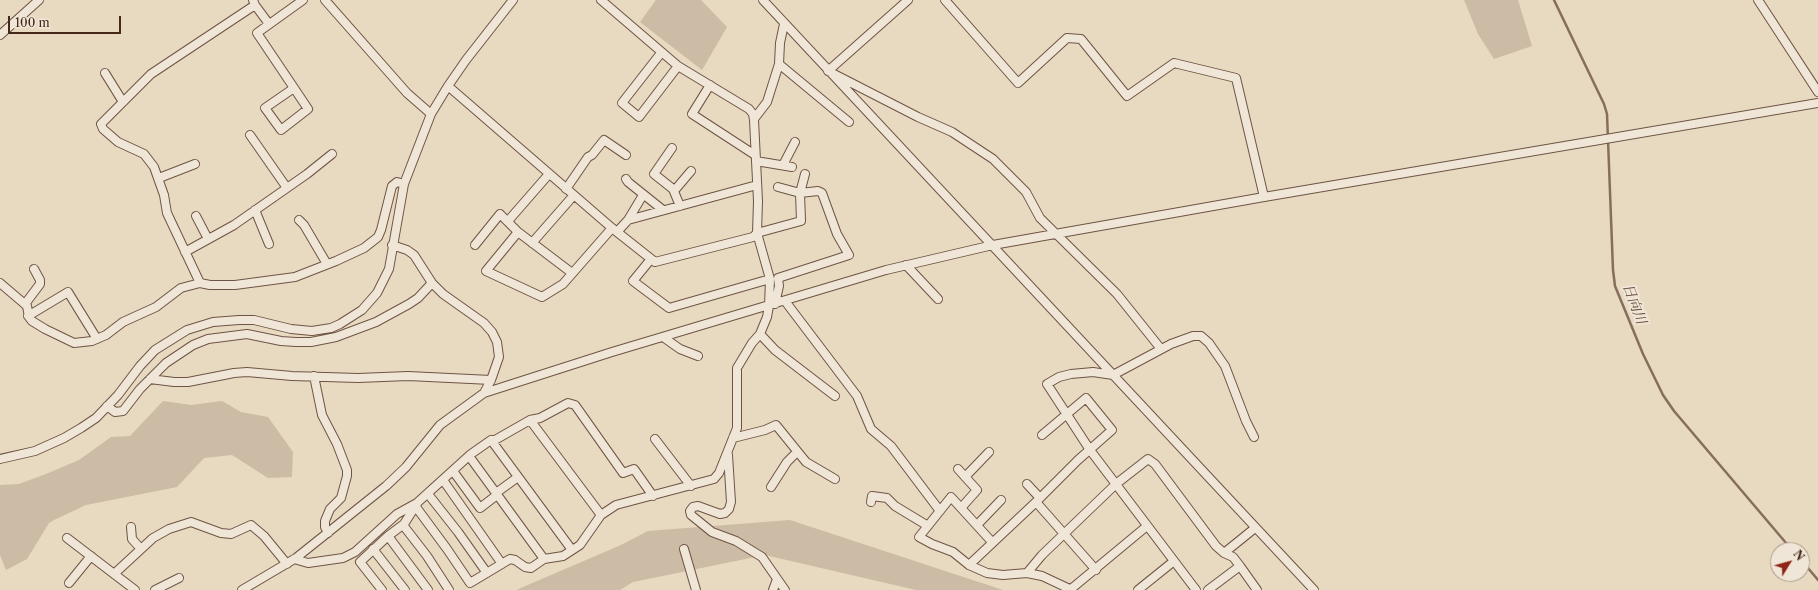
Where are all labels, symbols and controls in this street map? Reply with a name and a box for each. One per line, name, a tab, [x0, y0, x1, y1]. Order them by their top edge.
scale bar	[10, 8, 123, 34]
text: 100 m	[15, 15, 50, 30]
water label: 日向川	[1619, 281, 1649, 327]
north arrow	[1770, 542, 1810, 582]
text: N	[1790, 547, 1807, 563]

